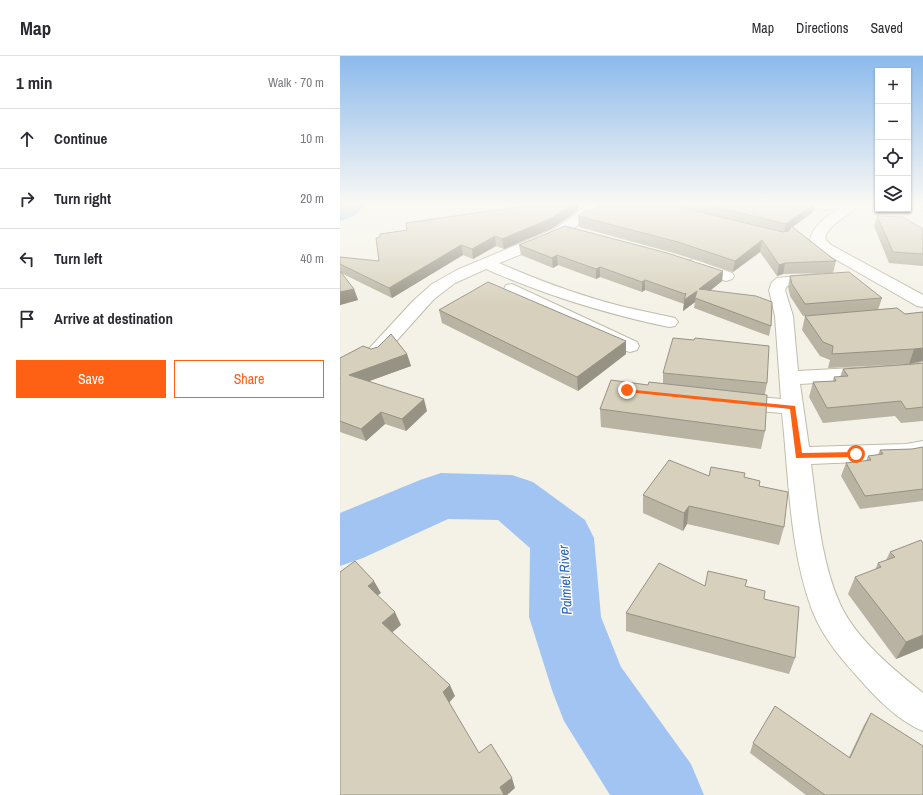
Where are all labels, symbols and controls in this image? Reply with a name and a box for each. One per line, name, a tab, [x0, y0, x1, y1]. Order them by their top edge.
text: Map	[20, 15, 51, 41]
text: Map	[752, 19, 774, 37]
text: Directions	[796, 19, 848, 37]
text: Saved	[870, 19, 903, 37]
map controls	[875, 68, 911, 212]
button: +	[875, 68, 911, 104]
text: 1 min	[16, 71, 52, 94]
text: Walk · 70 m	[268, 74, 324, 91]
button: −	[875, 104, 911, 140]
icon: ahead	[16, 128, 38, 150]
text: Continue	[54, 128, 107, 149]
text: 10 m	[300, 130, 324, 147]
button: locate	[875, 140, 911, 176]
button: layers	[875, 176, 911, 212]
icon: right	[16, 188, 38, 210]
text: Turn right	[54, 188, 111, 209]
text: 20 m	[300, 190, 324, 207]
icon: left	[16, 248, 38, 270]
text: Turn left	[54, 248, 102, 269]
text: 40 m	[300, 250, 324, 267]
icon: arrive	[16, 308, 38, 330]
text: Arrive at destination	[54, 308, 173, 329]
button: Save	[16, 360, 166, 398]
button: Share	[174, 360, 324, 398]
route end	[618, 381, 636, 399]
route start	[847, 445, 865, 463]
water label: Palmiet River	[554, 544, 576, 615]

